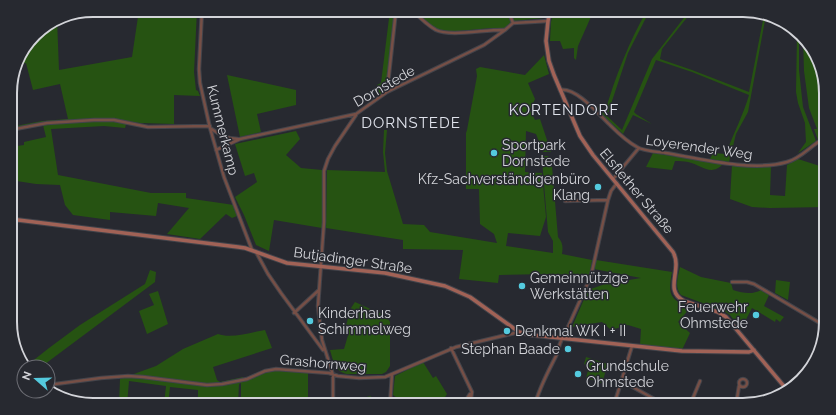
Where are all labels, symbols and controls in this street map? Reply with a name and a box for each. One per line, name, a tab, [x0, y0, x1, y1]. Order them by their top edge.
street label: Dornstede	[351, 62, 417, 110]
street label: Kummerkamp	[204, 83, 242, 177]
district label: KORTENDORF	[509, 101, 619, 119]
district label: DORNSTEDE	[361, 114, 461, 132]
street label: Loyerender Weg	[644, 132, 754, 162]
place label: Sportpark Dornstede	[502, 137, 570, 169]
street label: Elsflether Straße	[597, 145, 677, 237]
marker: Sportpark Dornstede	[489, 148, 499, 158]
place label: Kfz-Sachverständigenbüro Klang	[418, 171, 590, 203]
marker: Kfz-Sachverständigenbüro Klang	[593, 182, 603, 192]
street label: Butjadinger Straße	[293, 244, 413, 276]
place label: Gemeinnützige Werkstätten	[530, 270, 629, 302]
marker: Gemeinnützige Werkstätten	[517, 281, 527, 291]
place label: Feuerwehr Ohmstede	[678, 299, 748, 331]
place label: Kinderhaus Schimmelweg	[318, 305, 411, 337]
marker: Feuerwehr Ohmstede	[751, 310, 761, 320]
marker: Kinderhaus Schimmelweg	[305, 316, 315, 326]
place label: Denkmal WK I + II	[515, 323, 626, 339]
marker: Denkmal WK I + II	[502, 326, 512, 336]
place label: Stephan Baade	[461, 341, 560, 357]
marker: Stephan Baade	[563, 344, 573, 354]
street label: Grashornweg	[279, 351, 367, 375]
place label: Grundschule Ohmstede	[586, 358, 669, 390]
north arrow	[16, 359, 56, 399]
marker: Grundschule Ohmstede	[573, 369, 583, 379]
text: N	[20, 370, 35, 382]

